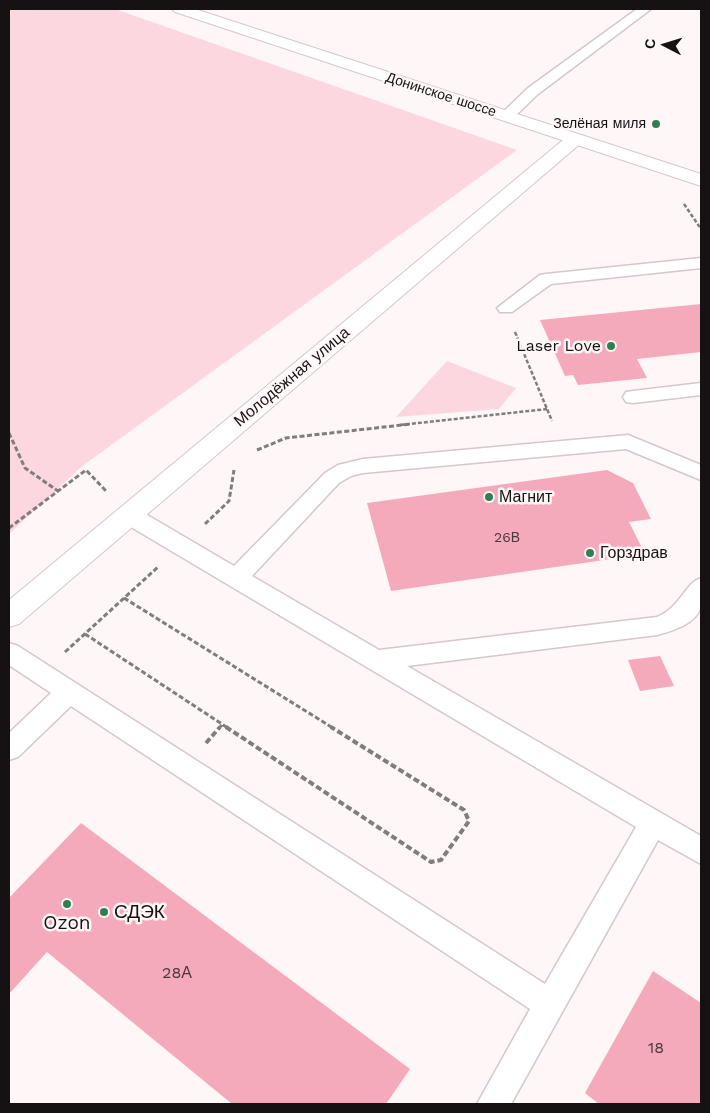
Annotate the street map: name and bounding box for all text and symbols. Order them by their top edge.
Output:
north arrow [640,20,690,70]
text: С [642,38,658,49]
street label: Донинское шоссе [384,69,498,121]
place label: Зелёная миля [553,116,646,132]
marker: Зелёная миля [650,118,662,130]
street label: Молодёжная улица [230,323,354,431]
place label: Laser Love [516,336,601,356]
marker: Laser Love [605,340,617,352]
place label: Магнит [499,487,552,507]
marker: Магнит [483,491,495,503]
house number: 26В [494,530,520,546]
place label: Горздрав [600,543,668,563]
marker: Горздрав [584,547,596,559]
marker: Ozon [61,898,73,910]
place label: СДЭК [114,901,165,923]
marker: СДЭК [98,906,110,918]
place label: Ozon [43,912,91,934]
house number: 28А [162,963,192,983]
house number: 18 [648,1038,664,1058]

